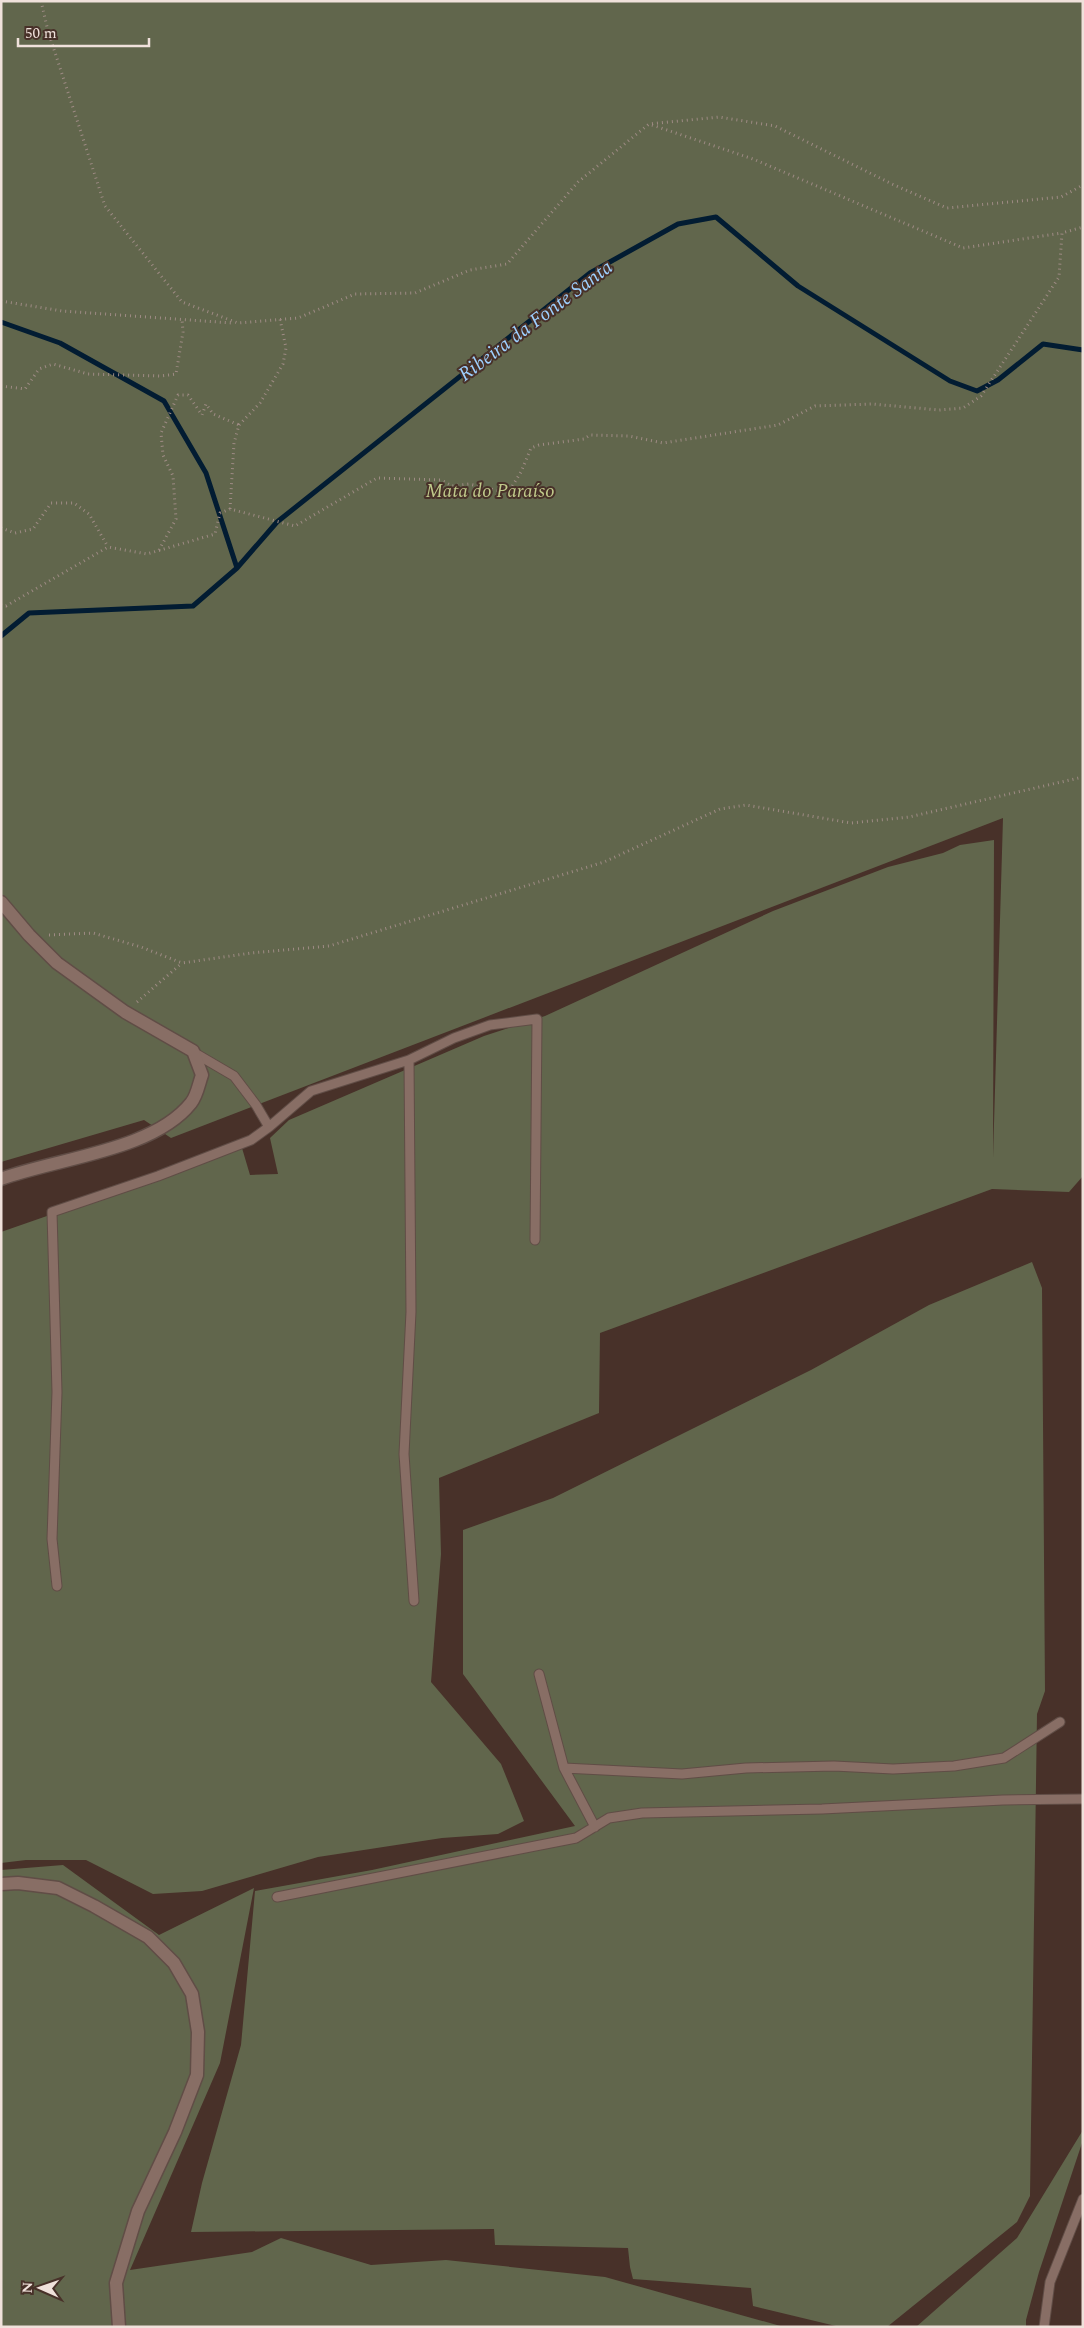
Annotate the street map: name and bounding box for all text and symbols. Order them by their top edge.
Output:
scale bar [18,15,149,47]
text: 50 m [25,22,57,45]
water label: Ribeira da Fonte Santa [452,253,619,389]
park label: Mata do Paraíso [425,477,555,506]
north arrow [15,2263,65,2313]
text: N [17,2281,38,2294]

